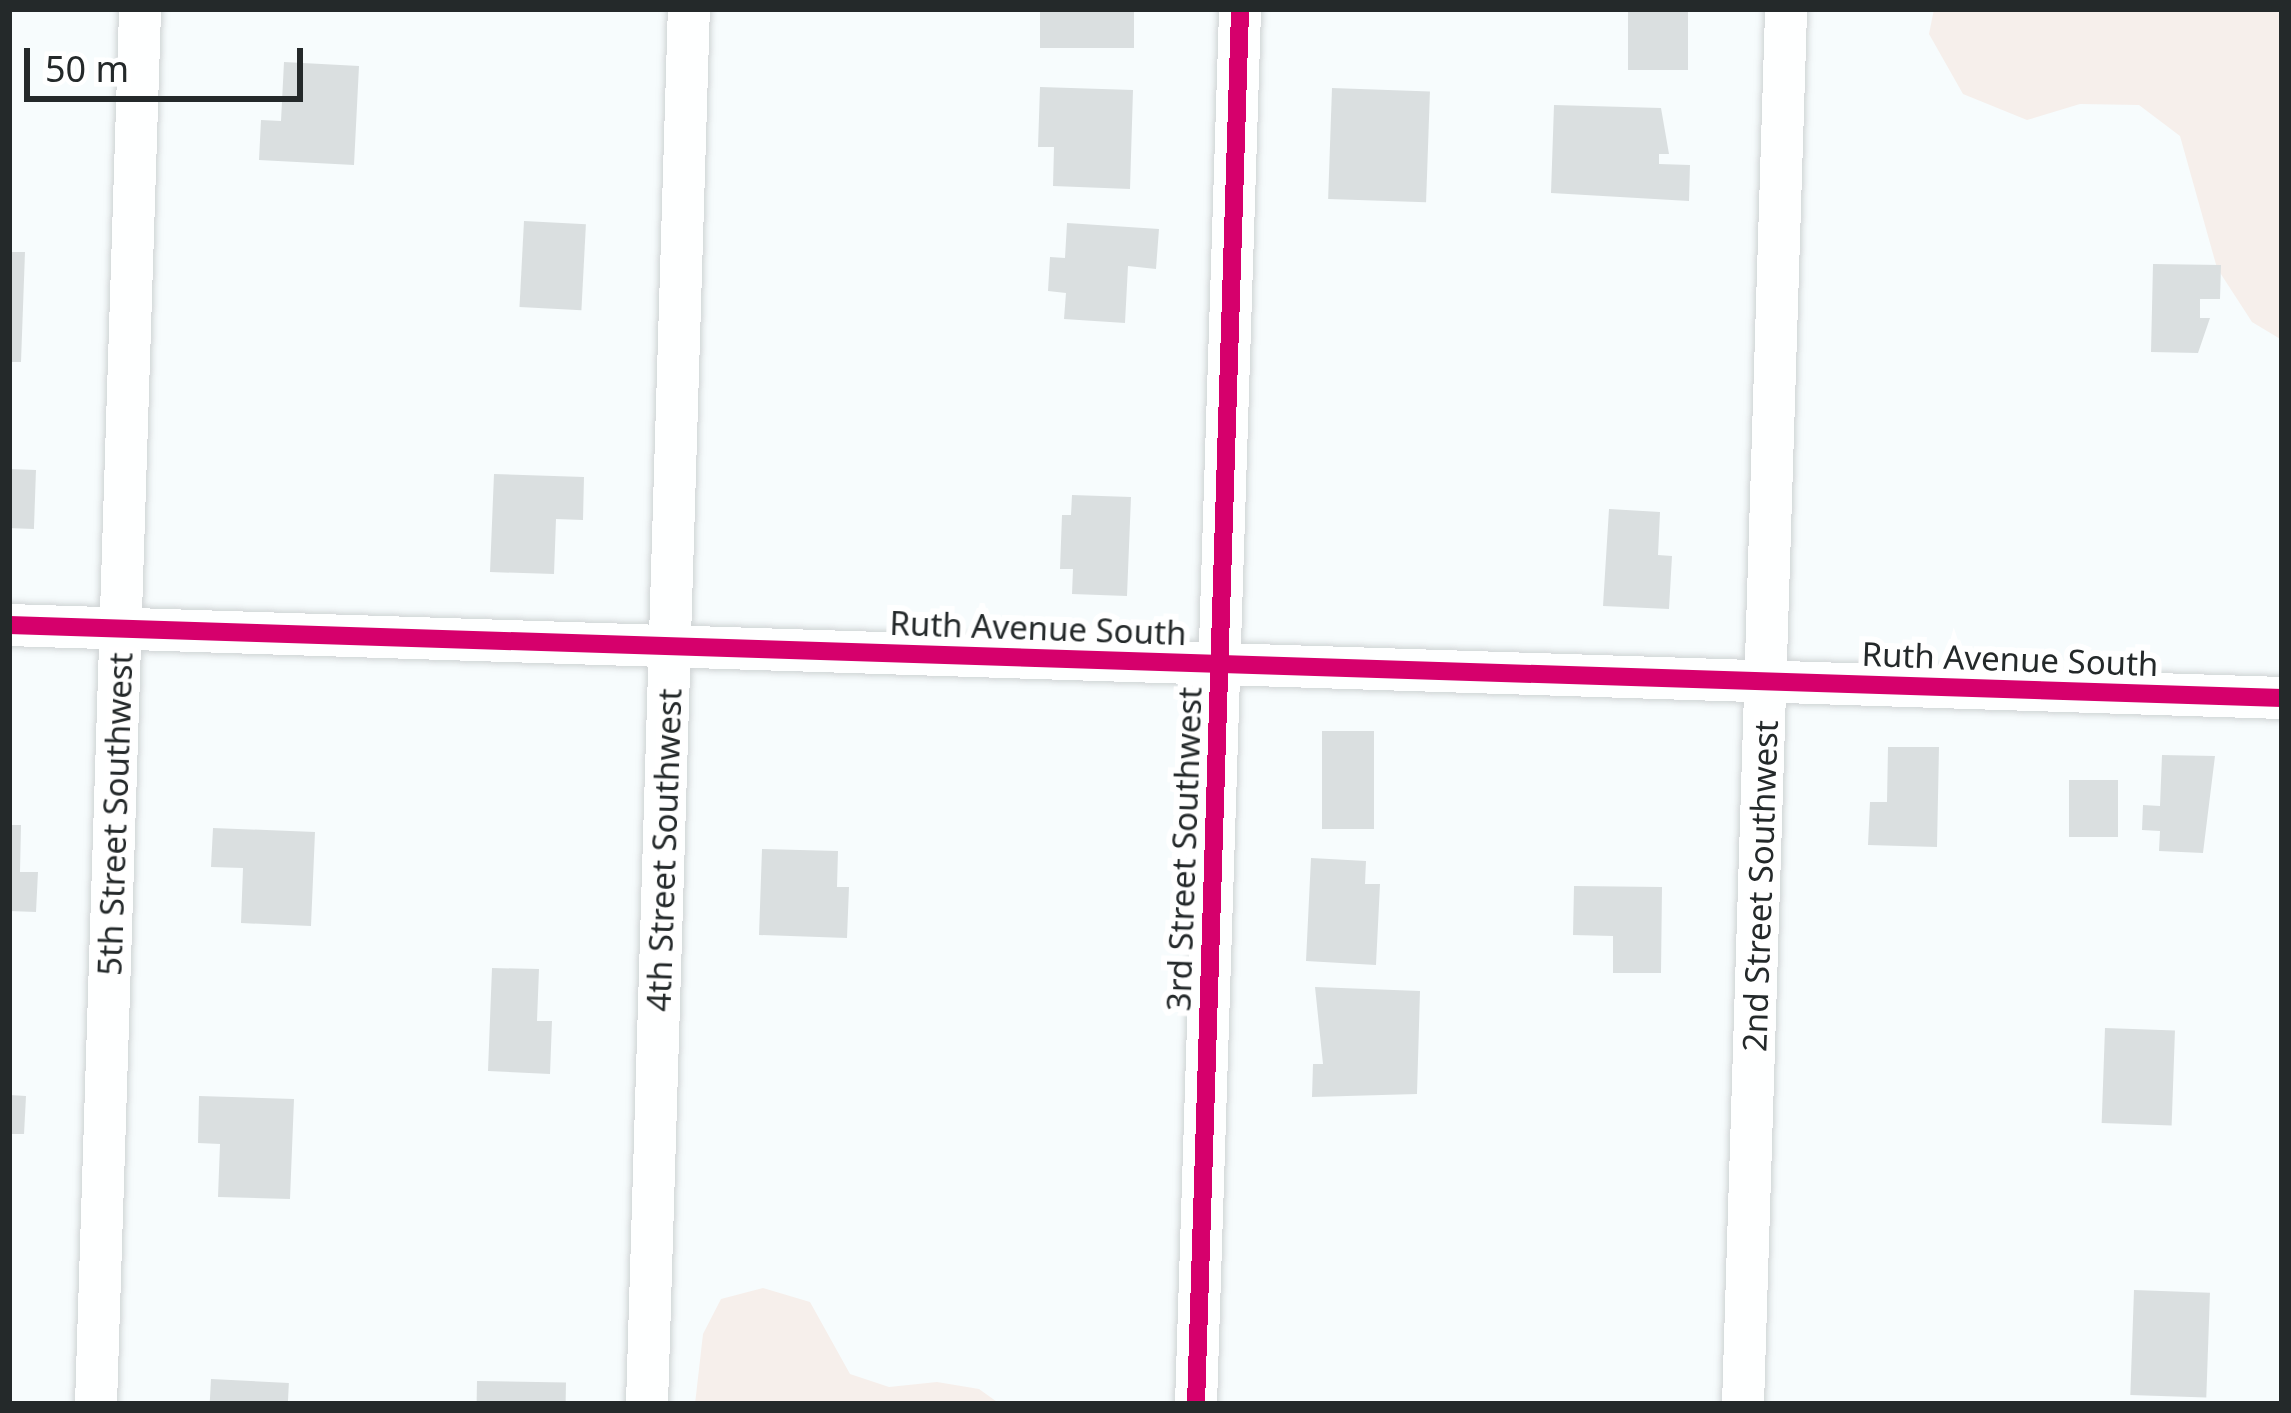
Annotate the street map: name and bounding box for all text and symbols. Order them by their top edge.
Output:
scale bar [30,24,309,98]
text: 50 m [45,44,129,93]
street label: Ruth Avenue South [889,603,1187,653]
street label: Ruth Avenue South [1861,634,2159,684]
street label: 5th Street Southwest [90,652,140,976]
street label: 3rd Street Southwest [1159,686,1209,1012]
street label: 4th Street Southwest [639,688,689,1012]
street label: 2nd Street Southwest [1734,719,1786,1053]

